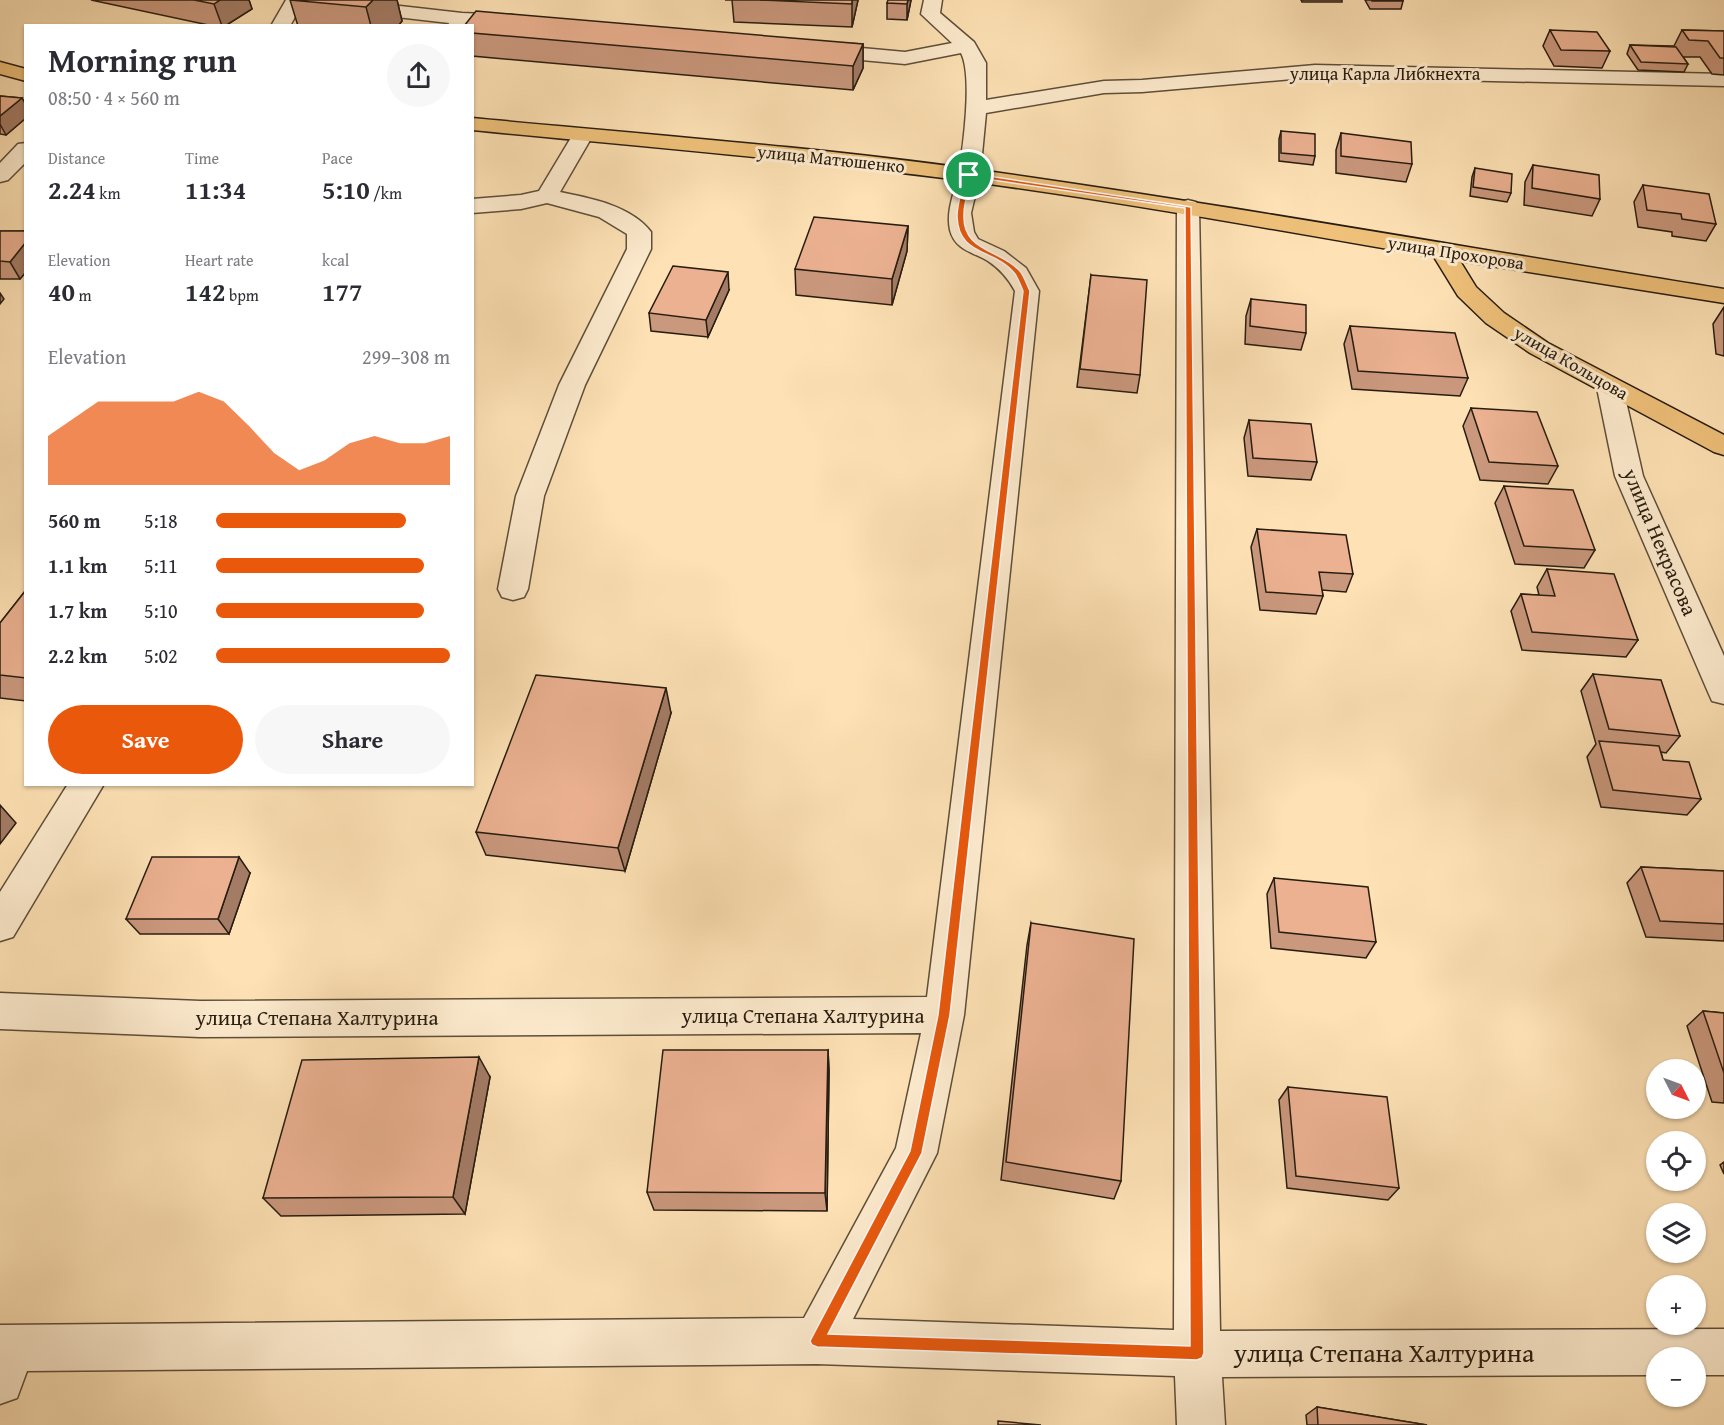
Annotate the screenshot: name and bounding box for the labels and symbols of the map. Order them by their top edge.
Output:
street label: улица Карла Либкнехта [1289,60,1481,87]
street label: улица Матюшенко [755,137,906,180]
pin [943,149,994,200]
street label: улица Прохорова [1385,228,1527,277]
street label: улица Кольцова [1508,318,1634,406]
street label: улица Некрасова [1615,462,1706,620]
street label: улица Степана Халтурина [681,1000,924,1031]
street label: улица Степана Халтурина [195,1002,438,1033]
north arrow [1646,1059,1706,1119]
street label: улица Степана Халтурина [1233,1333,1535,1372]

